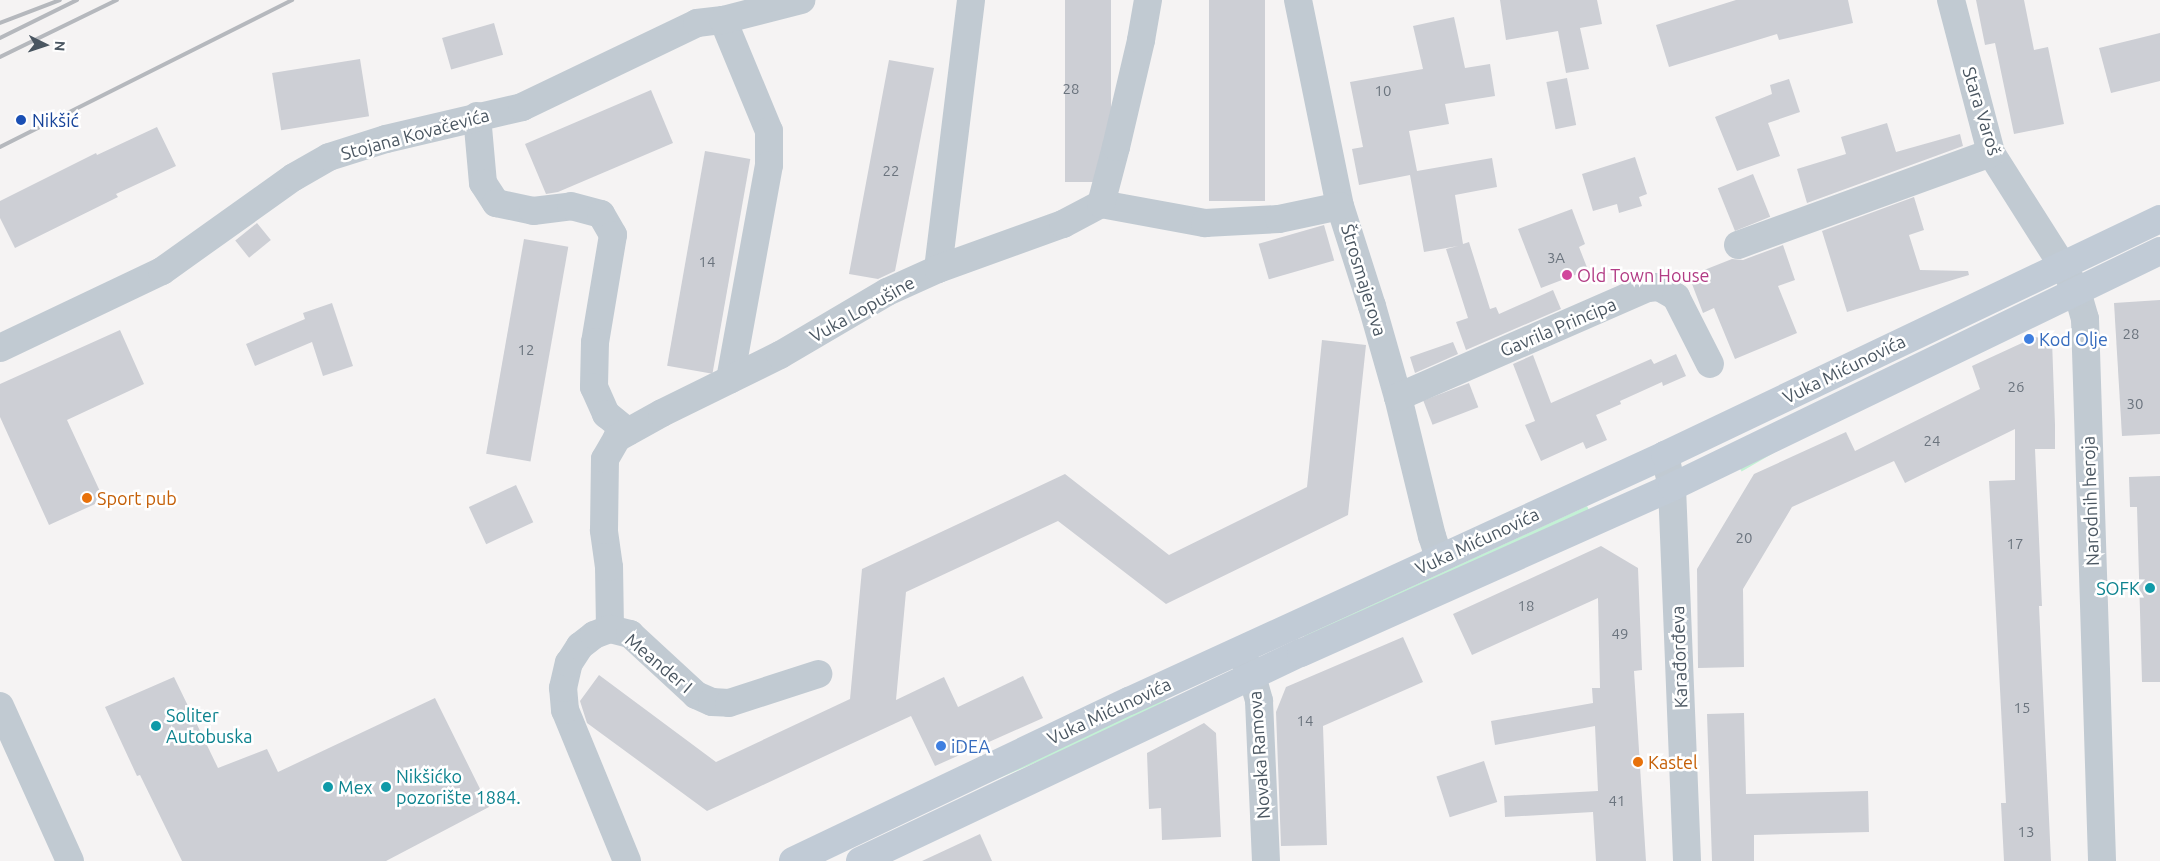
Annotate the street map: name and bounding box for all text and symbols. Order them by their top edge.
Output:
north arrow [20,20,70,70]
text: N [52,40,68,52]
street label: Stara Varoš [1958,64,2006,158]
house number: 28 [1063,80,1079,98]
house number: 10 [1375,82,1391,100]
street label: Stojana Kovačevića [339,104,491,164]
place label: Nikšić [32,109,79,131]
marker: Nikšić [14,113,28,127]
house number: 22 [883,162,899,180]
street label: Štrosmajerova [1337,221,1391,339]
house number: 3A [1547,249,1565,267]
house number: 14 [699,253,715,271]
place label: Old Town House [1577,264,1709,286]
marker: Old Town House [1561,269,1573,281]
street label: Vuka Lopušine [806,271,918,347]
street label: Gavrila Principa [1497,293,1619,361]
house number: 28 [2123,325,2139,343]
place label: Kod Olje [2039,328,2108,350]
street label: Vuka Mićunovića [1779,330,1909,408]
marker: Kod Olje [2023,333,2035,345]
house number: 12 [518,341,534,359]
house number: 26 [2008,378,2024,396]
house number: 30 [2127,395,2143,413]
house number: 24 [1924,432,1940,450]
street label: Narodnih heroja [2077,436,2103,566]
place label: Sport pub [97,487,177,509]
marker: Sport pub [81,492,93,504]
street label: Vuka Mićunovića [1412,503,1542,579]
house number: 20 [1736,529,1752,547]
house number: 17 [2007,535,2023,553]
place label: SOFK [2096,577,2140,599]
marker: SOFK [2144,582,2156,594]
house number: 18 [1518,597,1534,615]
street label: Karađorđeva [1666,605,1692,709]
house number: 49 [1612,625,1628,643]
street label: Meander I [621,629,697,697]
street label: Vuka Mićunovića [1044,673,1174,749]
street label: Novaka Ramova [1244,690,1274,820]
house number: 15 [2014,699,2030,717]
place label: Soliter Autobuska [166,705,252,748]
house number: 14 [1297,712,1313,730]
marker: Soliter Autobuska [150,720,162,732]
place label: iDEA [951,735,990,757]
marker: iDEA [935,740,947,752]
place label: Kastel [1648,751,1698,773]
marker: Kastel [1632,756,1644,768]
place label: Nikšićko pozorište 1884. [396,766,521,809]
place label: Mex [338,776,373,798]
marker: Mex [322,781,334,793]
marker: Nikšićko pozorište 1884. [380,781,392,793]
house number: 41 [1609,792,1625,810]
house number: 13 [2018,823,2034,841]

